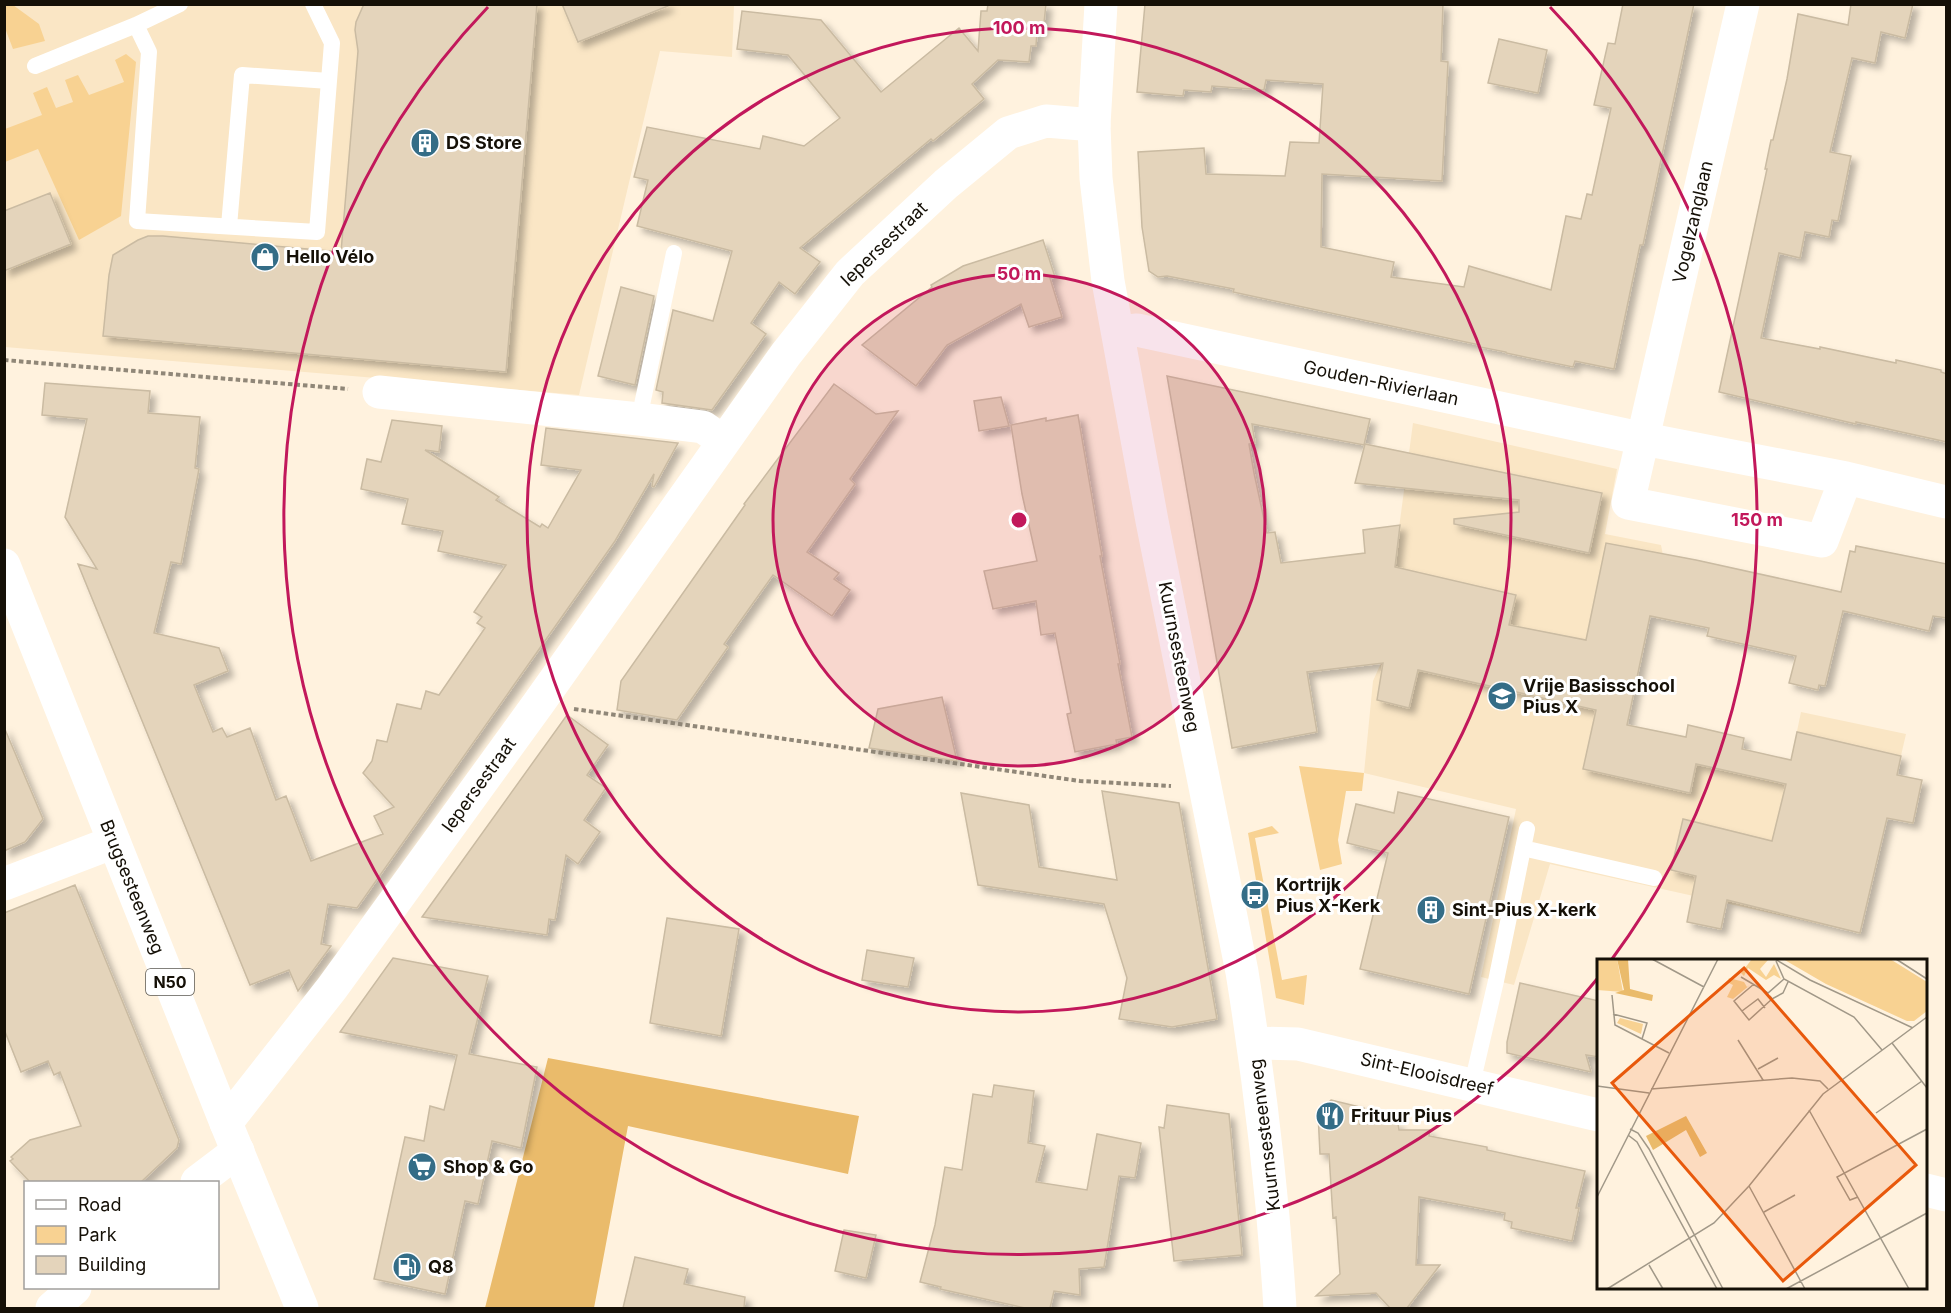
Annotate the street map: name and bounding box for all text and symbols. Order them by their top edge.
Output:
text: 100 m [993,17,1045,38]
building icon: DS Store [409,127,441,159]
place label: DS Store [446,132,522,153]
street label: Vogelzanglaan [1668,159,1717,285]
street label: Iepersestraat [836,197,931,290]
shop icon: Hello Vélo [249,241,281,273]
place label: Hello Vélo [286,246,374,267]
text: 50 m [997,263,1041,284]
street label: Gouden-Rivierlaan [1301,356,1461,409]
text: 150 m [1731,509,1783,530]
centre of rings [1009,510,1029,530]
street label: Kuurnsesteenweg [1155,580,1204,734]
place label: Vrije Basisschool Pius X [1523,675,1675,717]
school or university icon: Vrije Basisschool Pius X [1486,680,1518,712]
street label: Iepersestraat [437,733,520,836]
street label: Brugsesteenweg [96,817,169,957]
place label: Kortrijk Pius X-Kerk [1276,874,1381,916]
bus stop icon: Kortrijk Pius X-Kerk [1239,879,1271,911]
building icon: Sint-Pius X-kerk [1415,894,1447,926]
place label: Sint-Pius X-kerk [1452,899,1597,920]
inset map [1597,959,1927,1289]
road number: N50 [146,969,194,995]
street label: Sint-Elooisdreef [1358,1048,1496,1099]
street label: Kuurnsesteenweg [1245,1058,1284,1212]
restaurant icon: Frituur Pius [1314,1100,1346,1132]
place label: Frituur Pius [1351,1105,1452,1126]
supermarket icon: Shop & Go [406,1151,438,1183]
place label: Shop & Go [443,1156,534,1177]
legend [24,1181,219,1289]
text: Road [78,1194,121,1215]
text: Park [78,1224,117,1245]
fuel station icon: Q8 [391,1251,423,1283]
text: Building [78,1254,146,1275]
place label: Q8 [428,1256,454,1277]

